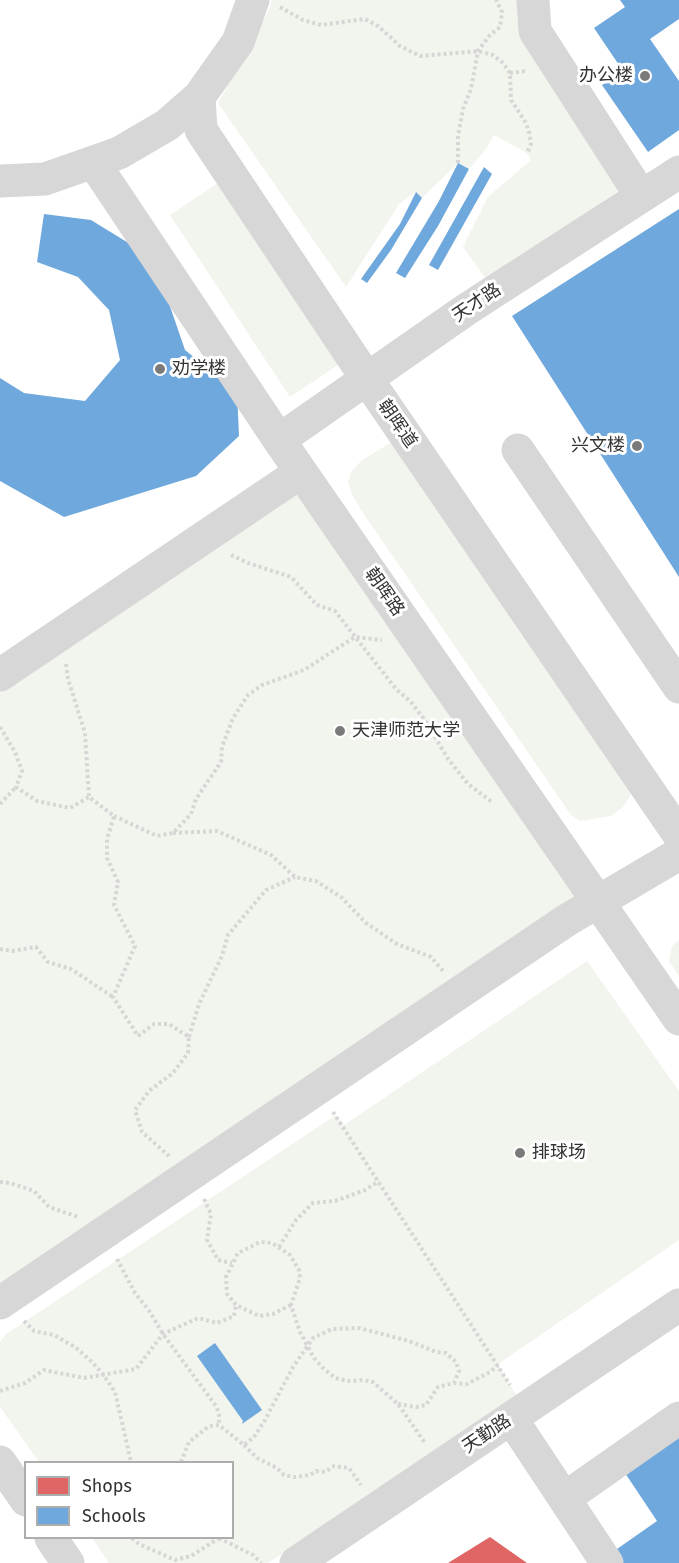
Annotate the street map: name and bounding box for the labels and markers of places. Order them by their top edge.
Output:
place label: 办公楼 [579,65,633,87]
marker: 办公楼 [638,69,652,83]
place label: 劝学楼 [172,358,226,380]
marker: 劝学楼 [153,362,167,376]
place label: 兴文楼 [571,435,625,457]
marker: 兴文楼 [630,439,644,453]
place label: 天津师范大学 [352,720,460,742]
marker: 天津师范大学 [333,724,347,738]
place label: 排球场 [532,1142,586,1164]
marker: 排球场 [513,1146,527,1160]

